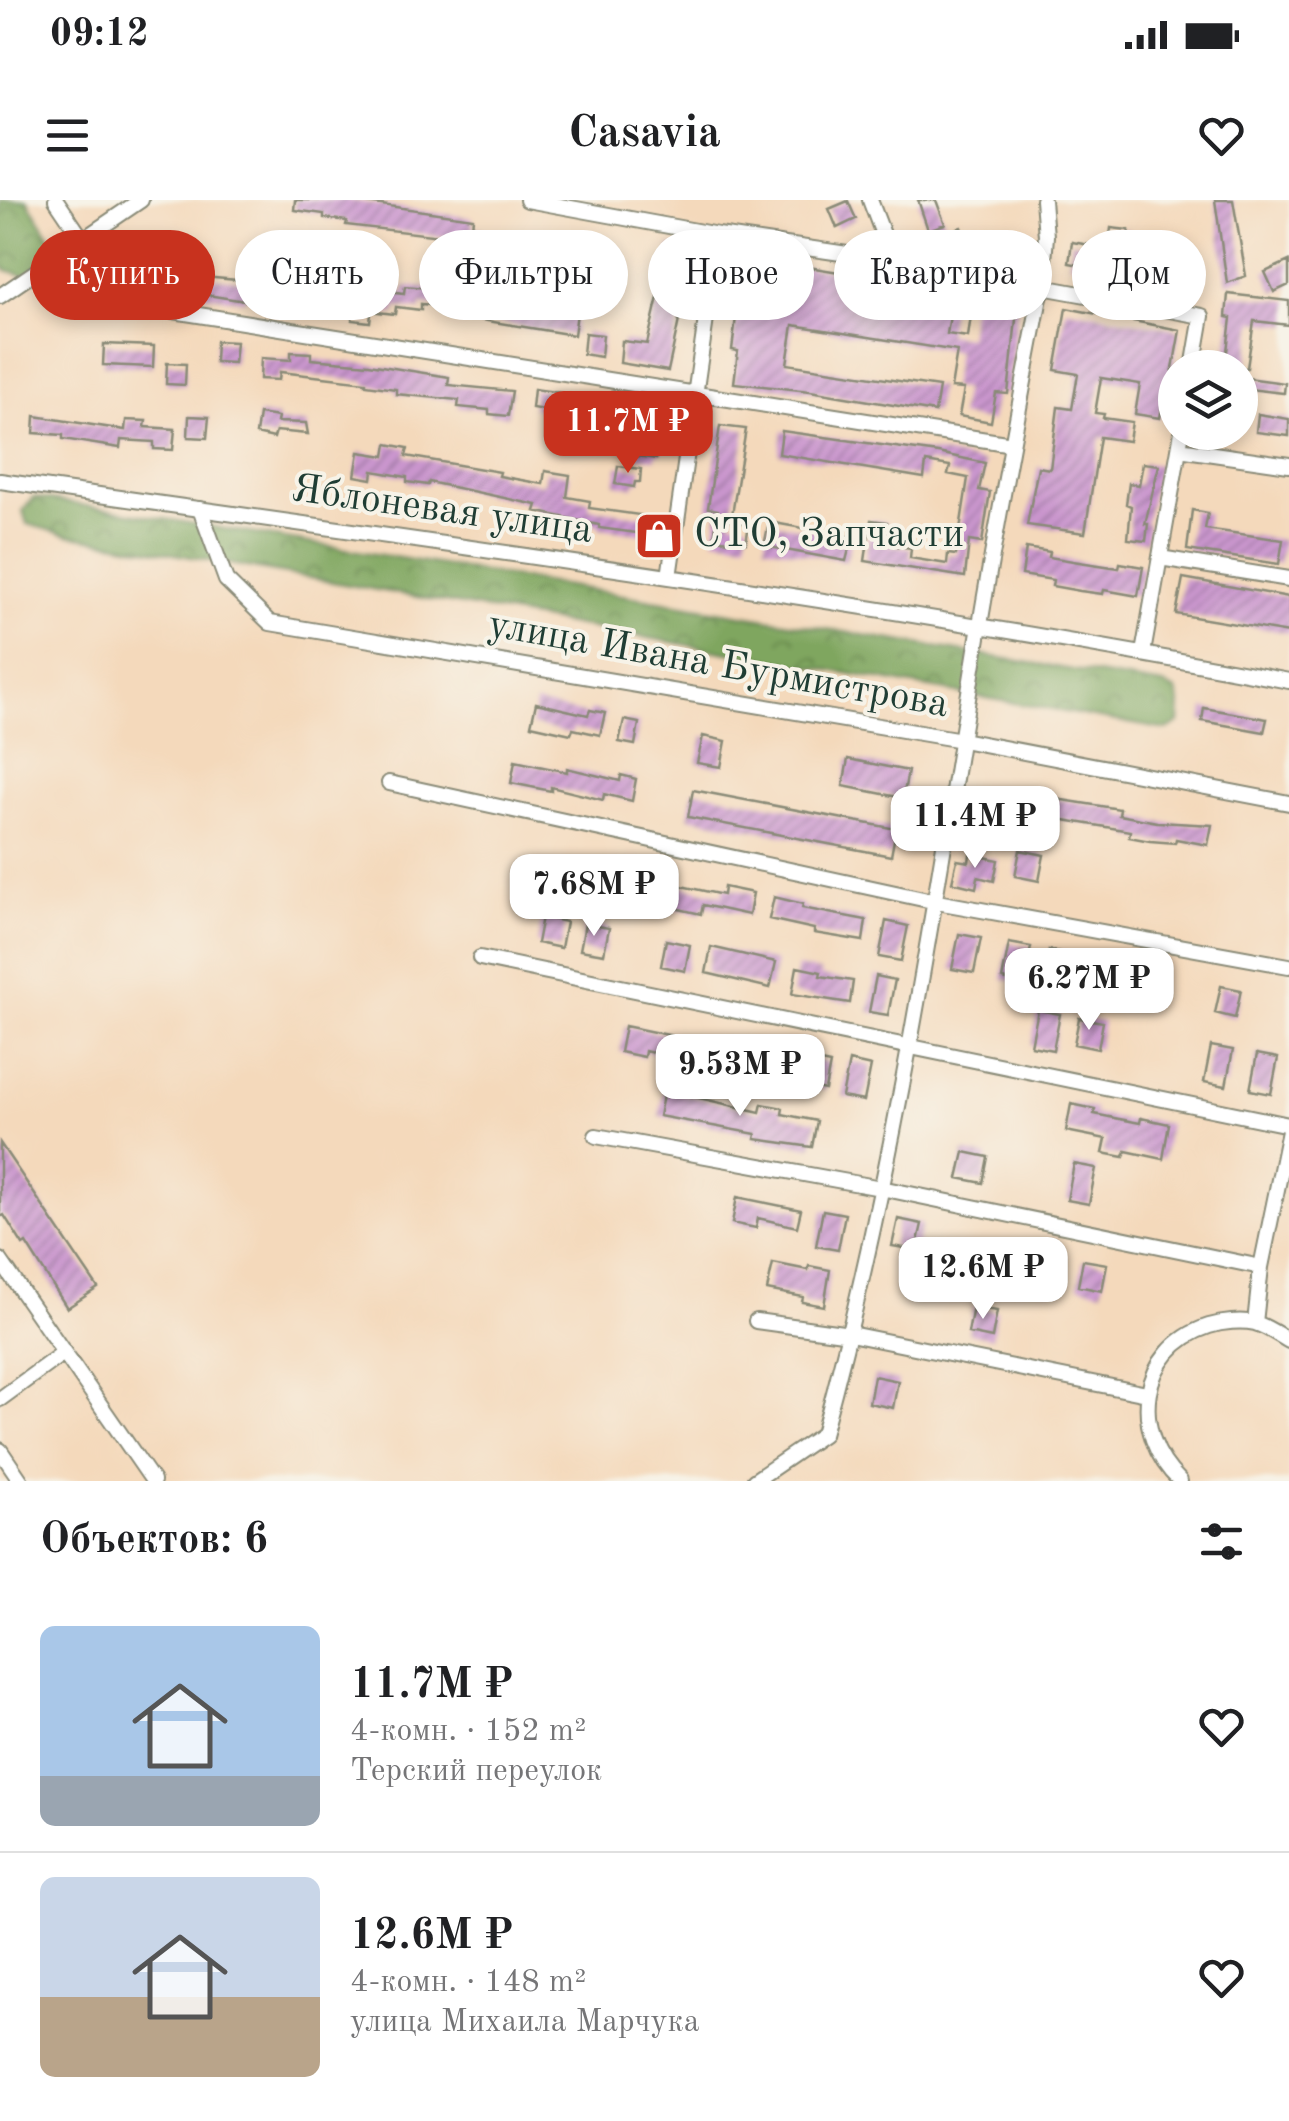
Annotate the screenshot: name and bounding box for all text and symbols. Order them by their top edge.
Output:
text: 09:12 [50,16,149,54]
icon: menu [40,108,95,163]
icon: heart [1194,108,1249,163]
text: Casavia [568,112,721,157]
chip: Купить [30,230,215,320]
chip: Снять [235,230,399,320]
chip: Фильтры [419,230,628,320]
chip: Новое [648,230,814,320]
chip: Квартира [834,230,1052,320]
chip: Дом [1072,230,1206,320]
map controls [1158,350,1258,450]
button: layers [1158,350,1258,450]
pin: 11.7M ₽ [536,391,720,476]
text: 11.7M ₽ [566,407,690,439]
street label: Яблоневая улица [289,470,595,552]
shop icon: СТО, Запчасти [633,510,685,562]
place label: СТО, Запчасти [694,516,964,556]
street label: улица Ивана Бурмистрова [485,606,952,726]
pin: 11.4M ₽ [883,786,1067,871]
text: 11.4M ₽ [913,802,1037,834]
pin: 7.68M ₽ [502,854,686,939]
text: 7.68M ₽ [532,870,656,902]
pin: 6.27M ₽ [997,948,1181,1033]
text: 6.27M ₽ [1027,964,1151,996]
pin: 9.53M ₽ [648,1034,832,1119]
text: 9.53M ₽ [678,1050,802,1082]
pin: 12.6M ₽ [891,1237,1075,1322]
text: 12.6M ₽ [921,1253,1045,1285]
icon: filters [1194,1514,1249,1569]
text: Объектов: 6 [40,1520,268,1562]
text: 11.7M ₽ [350,1665,513,1707]
icon: home [120,1666,240,1786]
icon: heart [1194,1699,1249,1754]
text: 4-комн. · 152 m² [350,1716,586,1748]
text: Терский переулок [350,1756,602,1788]
text: 12.6M ₽ [350,1916,513,1958]
icon: home [120,1917,240,2037]
icon: heart [1194,1950,1249,2005]
text: 4-комн. · 148 m² [350,1967,586,1999]
text: улица Михаила Марчука [350,2007,699,2039]

